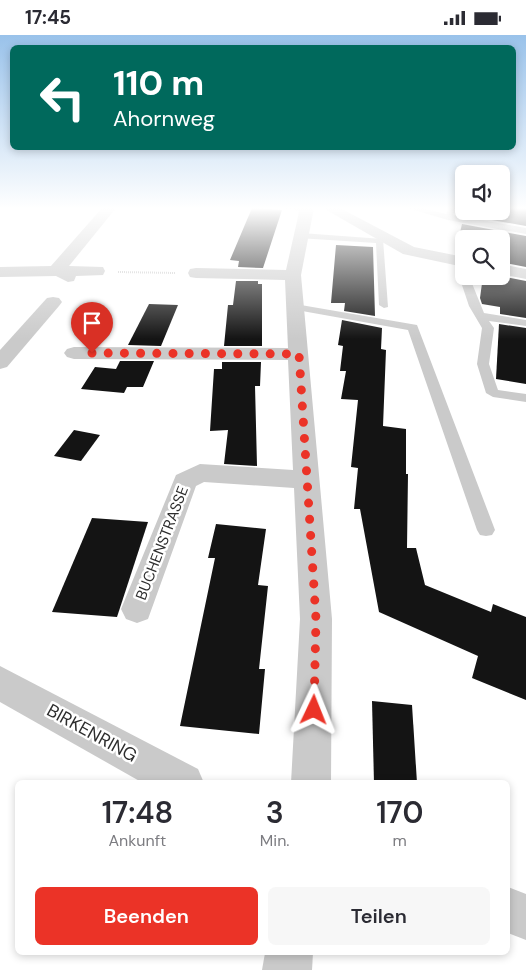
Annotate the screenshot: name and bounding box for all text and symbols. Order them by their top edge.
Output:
text: 17:45 [25,5,71,30]
text: 110 m [113,60,204,106]
icon: left [30,65,95,130]
text: Ahornweg [113,104,215,133]
map controls [455,165,510,285]
button: sound [455,165,510,220]
button: search [455,230,510,285]
pin [71,302,113,353]
icon: arrive [78,309,106,337]
street label: BUCHENSTRASSE [131,483,193,603]
position arrow [287,683,339,735]
street label: BIRKENRING [43,698,141,768]
text: 17:48 [102,793,173,832]
text: 3 [266,793,284,832]
text: 170 [376,793,423,832]
text: Ankunft [108,830,166,851]
text: Min. [260,830,290,851]
text: m [393,830,407,851]
button: Beenden [35,887,258,945]
button: Teilen [268,887,490,945]

